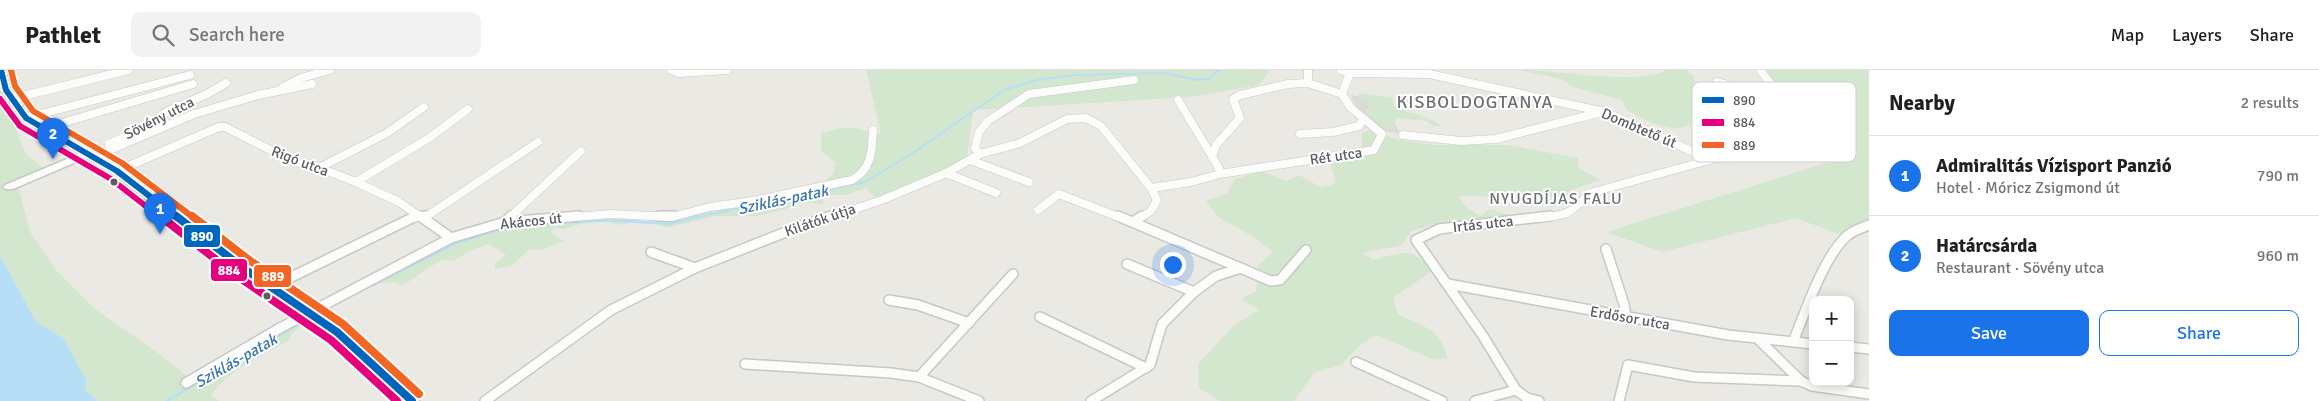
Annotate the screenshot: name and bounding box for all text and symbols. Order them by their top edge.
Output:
search box [131,12,481,57]
text: Pathlet [25,20,101,50]
icon: search [149,21,177,49]
text: Search here [189,23,285,47]
text: Map [2111,24,2144,46]
text: Layers [2172,24,2222,46]
text: Share [2250,24,2294,46]
legend [1692,82,1856,162]
text: Nearby [1889,90,1955,116]
district label: KISBOLDOGTANYA [1396,91,1554,113]
text: 890 [1733,92,1756,109]
street label: Sövény utca [121,93,197,143]
text: 2 results [2240,93,2299,113]
street label: Dombtető út [1599,104,1679,152]
text: 884 [1733,114,1756,131]
pin: 2 [37,118,69,159]
text: 889 [1733,137,1756,154]
street label: Rigó utca [269,142,331,180]
street label: Rét utca [1309,143,1363,169]
text: Admiralitás Vízisport Panzió [1936,154,2172,178]
text: 1 [1901,166,1909,186]
text: 790 m [2257,166,2299,186]
unlabelled marker [109,177,119,187]
text: Hotel · Móricz Zsigmond út [1936,178,2120,198]
water label: Sziklás-patak [736,180,832,219]
district label: NYUGDÍJAS FALU [1489,189,1623,209]
pin: 1 [144,193,176,234]
street label: Kilátók útja [782,199,858,241]
street label: Akácos út [499,209,563,233]
street label: Irtás utca [1452,212,1514,236]
line badge: 890 [183,224,221,248]
text: 890 [191,228,214,245]
text: Határcsárda [1936,234,2037,258]
text: 2 [1901,246,1909,266]
text: 960 m [2257,246,2299,266]
your location [1160,252,1186,278]
line badge: 884 [210,258,248,282]
text: Restaurant · Sövény utca [1936,258,2104,278]
text: 884 [218,262,241,279]
line badge: 889 [253,264,292,288]
text: 889 [262,268,285,285]
unlabelled marker [262,291,272,301]
map controls [1809,296,1854,386]
button: + [1809,296,1854,341]
street label: Erdősor utca [1589,302,1671,334]
button: Save [1889,310,2089,356]
button: Share [2099,310,2299,356]
water label: Sziklás-patak [191,328,282,393]
button: − [1809,341,1854,386]

